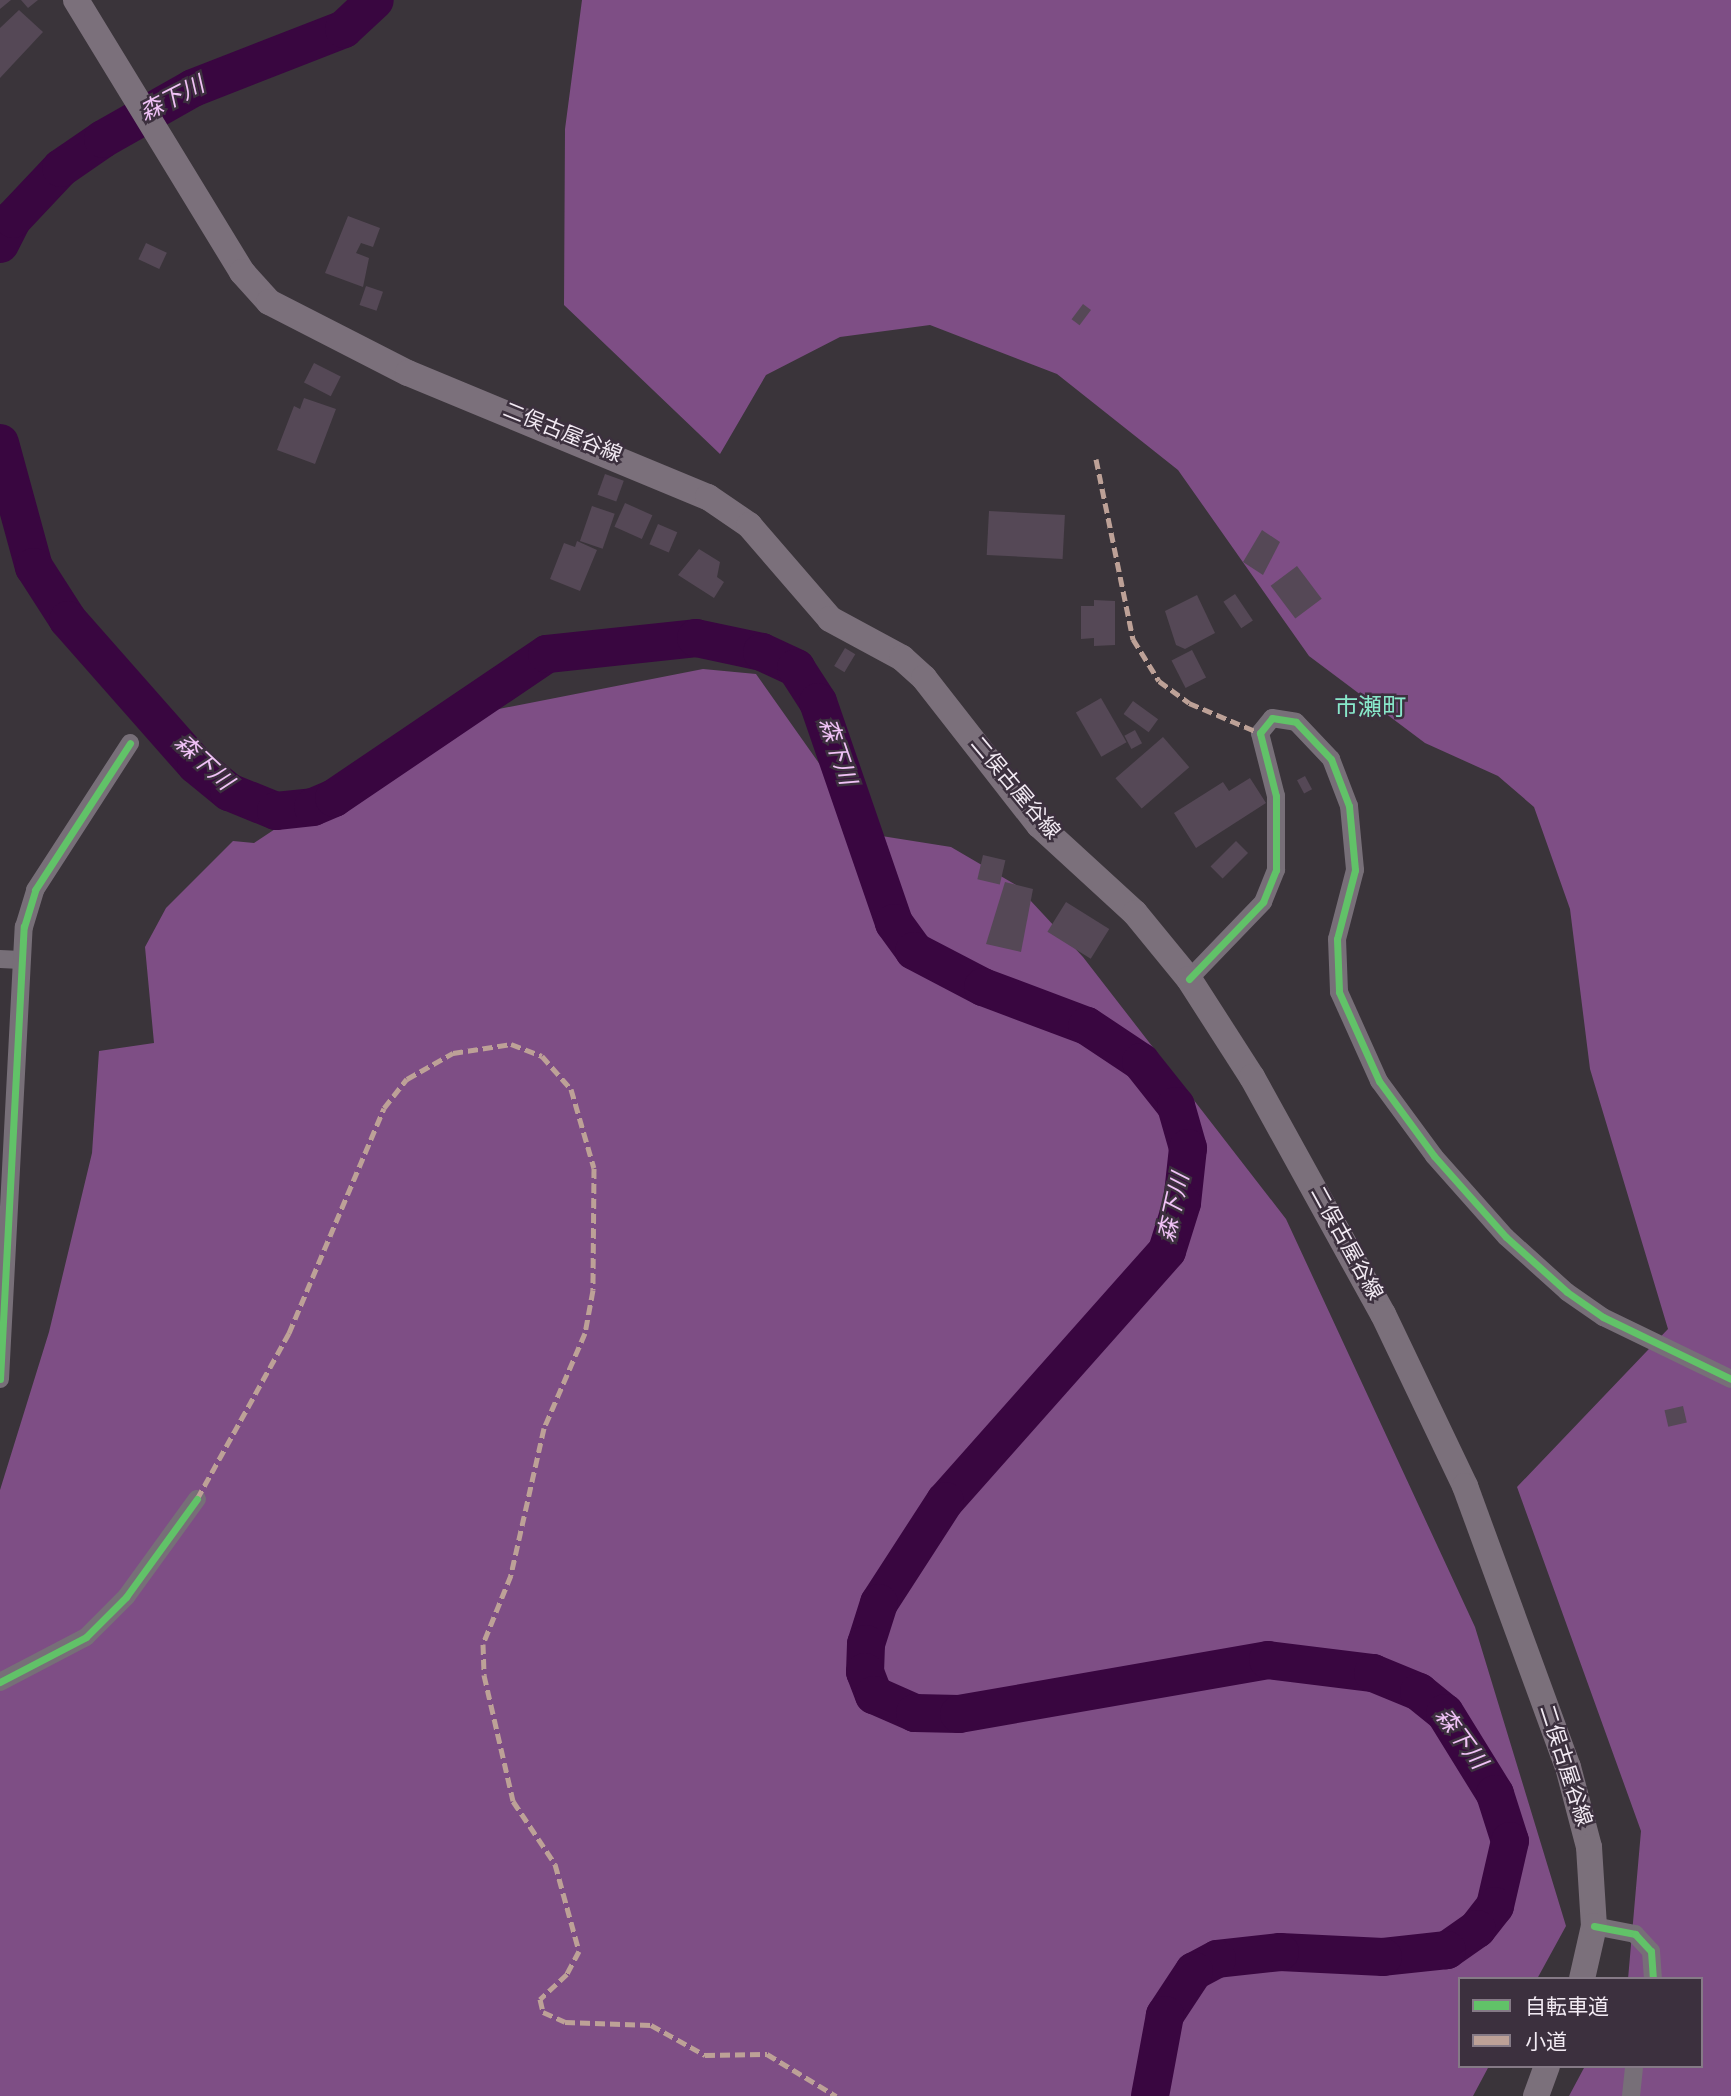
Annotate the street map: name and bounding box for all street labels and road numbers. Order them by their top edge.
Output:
street label: 二俣古屋谷線 [499,399,625,469]
street label: 二俣古屋谷線 [964,733,1064,845]
street label: 二俣古屋谷線 [1303,1183,1387,1305]
street label: 二俣古屋谷線 [1533,1702,1595,1830]

